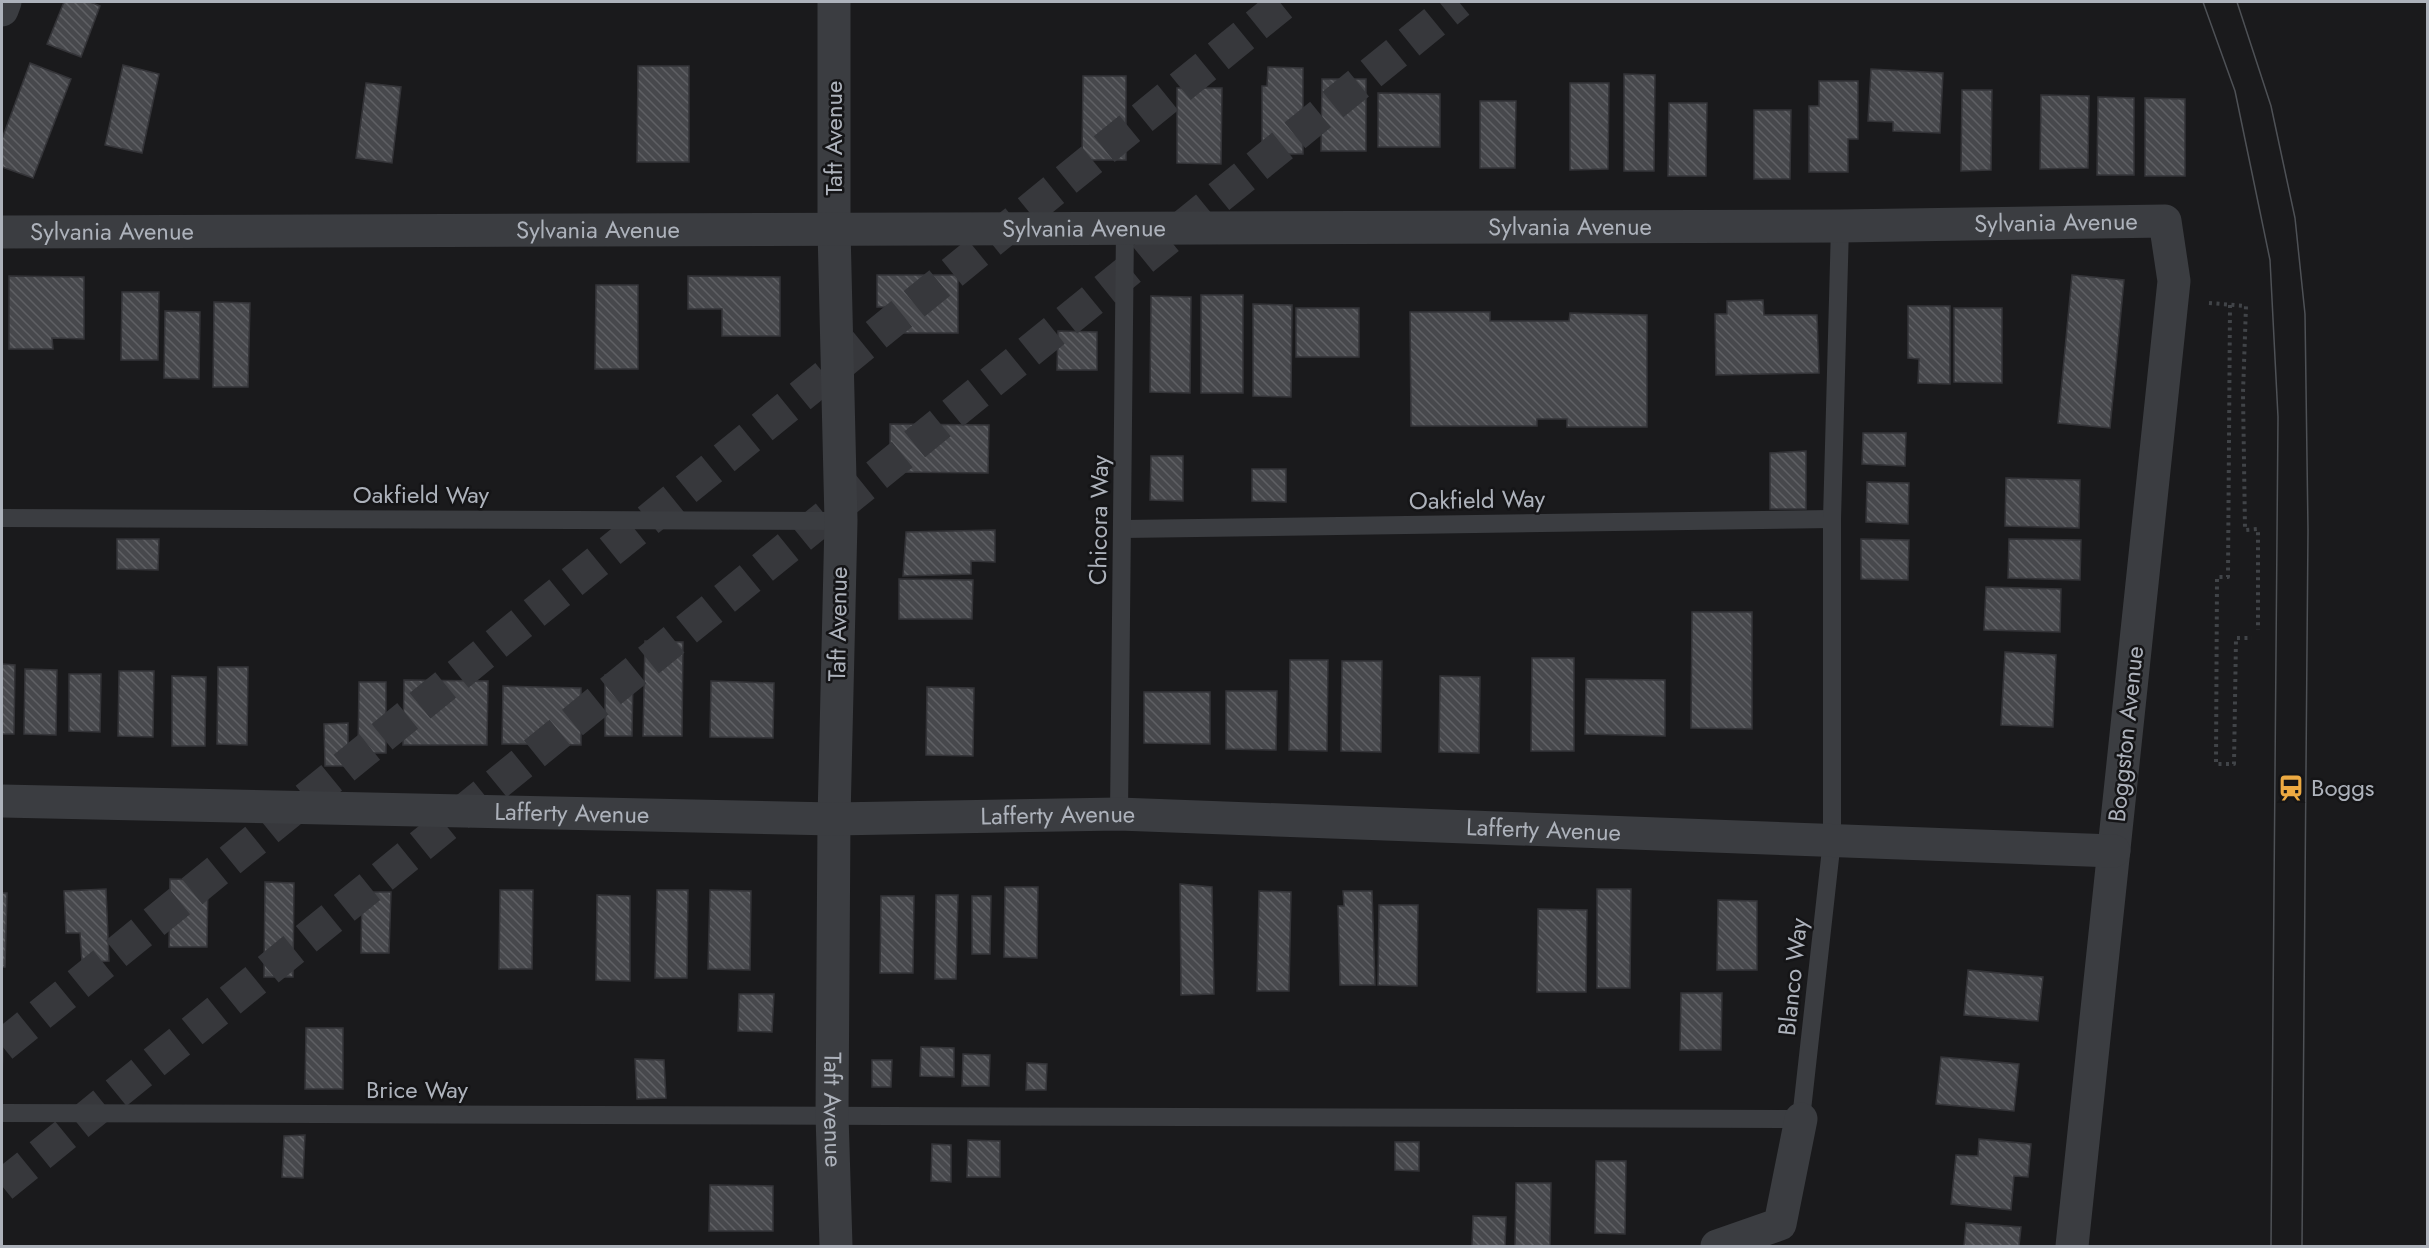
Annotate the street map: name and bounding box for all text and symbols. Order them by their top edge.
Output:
street label: Taft Avenue [816,81,851,195]
street label: Sylvania Avenue [1974,203,2138,241]
street label: Sylvania Avenue [1488,209,1652,244]
street label: Sylvania Avenue [1002,210,1166,246]
street label: Sylvania Avenue [516,212,680,247]
street label: Sylvania Avenue [30,213,194,249]
street label: Chicora Way [1080,454,1117,585]
street label: Oakfield Way [353,477,490,512]
street label: Oakfield Way [1409,481,1546,518]
street label: Taft Avenue [819,566,856,682]
street label: Boggston Avenue [2099,644,2152,824]
place label: Boggs [2311,770,2375,805]
station icon: Boggs [2276,773,2306,803]
street label: Lafferty Avenue [494,794,650,832]
street label: Lafferty Avenue [980,796,1136,833]
street label: Lafferty Avenue [1465,809,1622,850]
street label: Blanco Way [1769,916,1816,1038]
street label: Taft Avenue [815,1052,852,1168]
street label: Brice Way [366,1072,469,1107]

